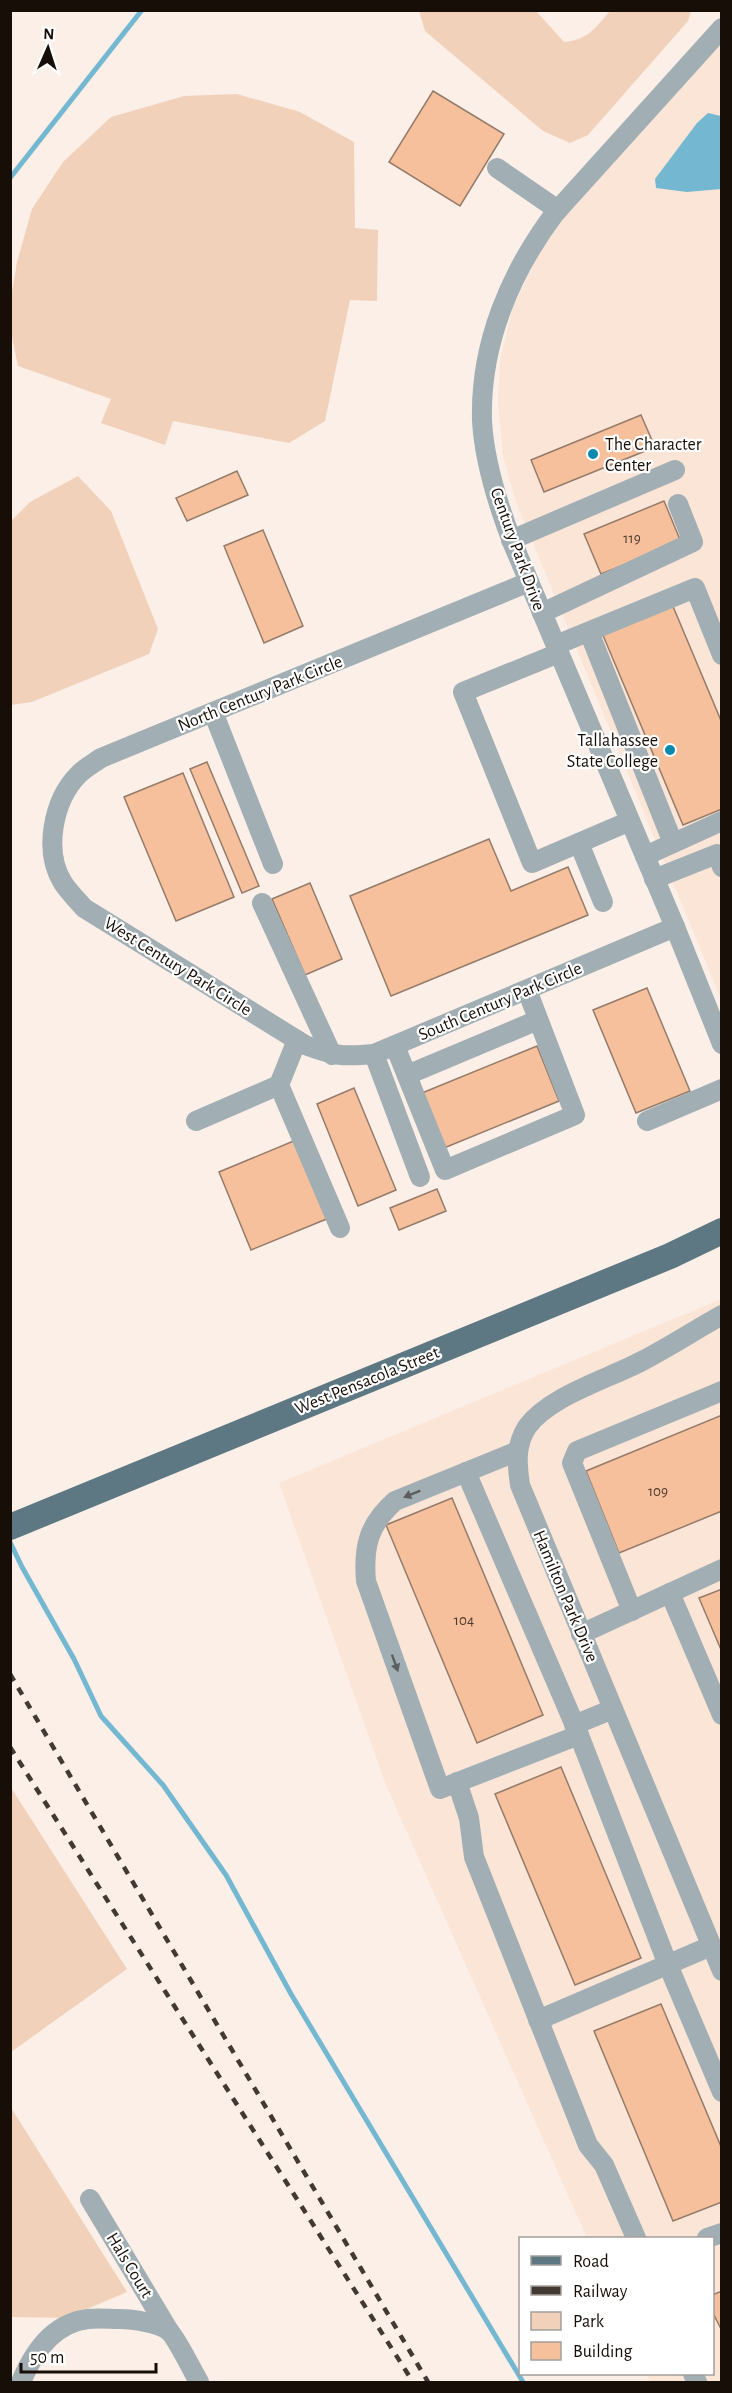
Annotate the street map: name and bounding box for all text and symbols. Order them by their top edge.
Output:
north arrow [18,18,78,78]
text: N [43,26,55,42]
place label: The Character Center [605,436,702,475]
marker: The Character Center [586,447,600,461]
street label: Century Park Drive [486,485,548,613]
house number: 119 [623,531,641,546]
street label: North Century Park Circle [176,653,345,735]
place label: Tallahassee State College [567,732,658,771]
marker: Tallahassee State College [663,743,677,757]
street label: West Century Park Circle [101,914,254,1020]
street label: South Century Park Circle [416,959,585,1044]
street label: West Pensacola Street [293,1344,442,1418]
house number: 109 [648,1484,668,1499]
one-way arrow [403,1490,421,1499]
street label: Hamilton Park Drive [529,1528,601,1665]
house number: 104 [454,1613,474,1628]
one-way arrow [391,1654,401,1672]
street label: Hals Court [103,2230,156,2302]
legend [519,2237,714,2375]
text: Road [573,2253,609,2271]
text: Railway [573,2283,628,2301]
text: Park [573,2313,605,2331]
scale bar [21,2336,156,2374]
text: Building [573,2343,633,2361]
text: 50 m [30,2349,64,2367]

